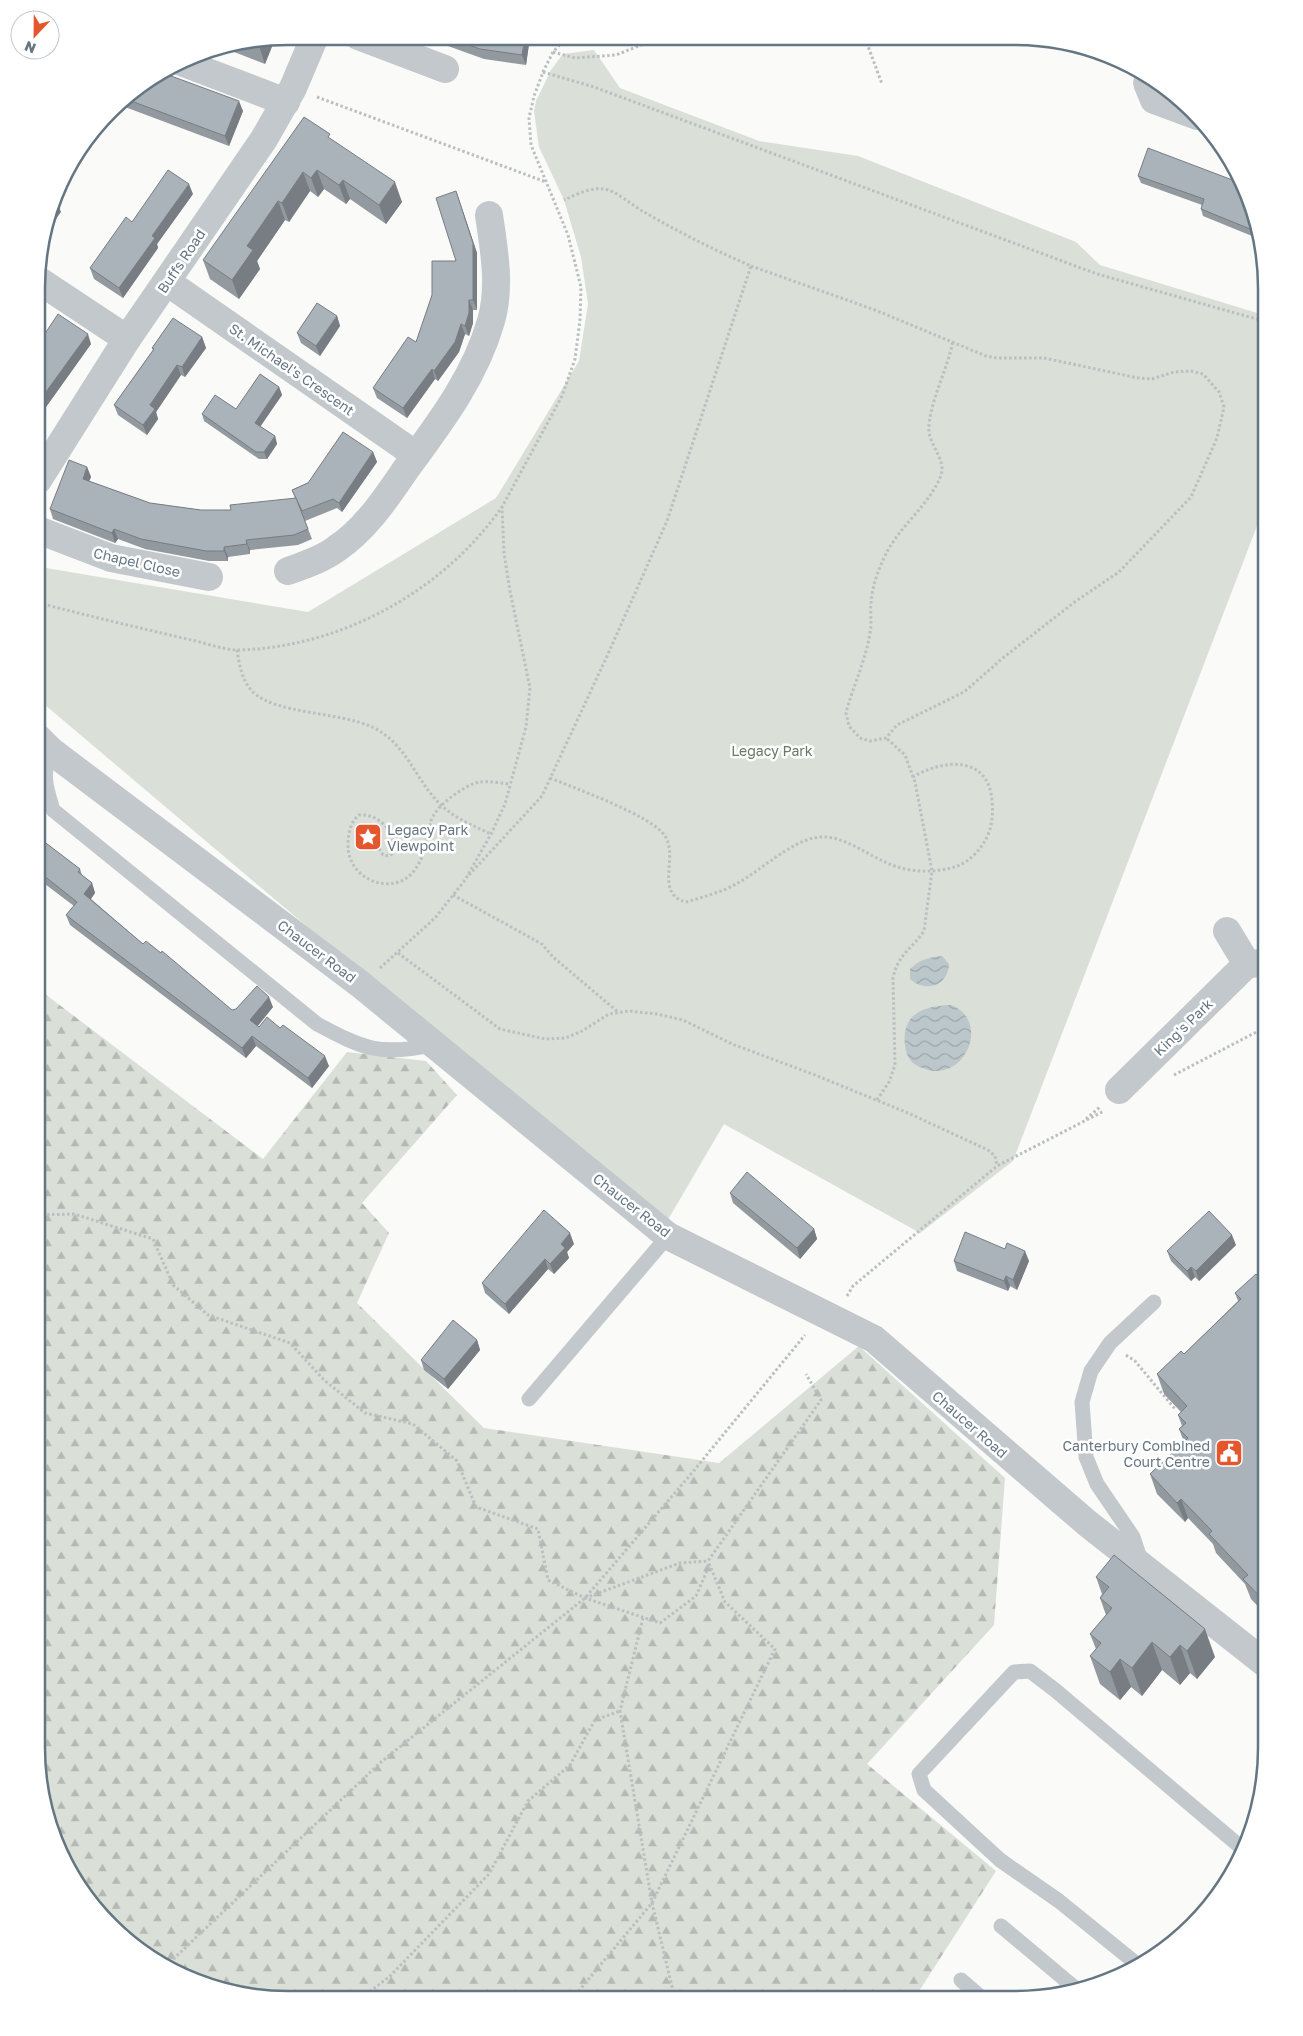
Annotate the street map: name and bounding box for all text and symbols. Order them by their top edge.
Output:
north arrow [10,10,60,60]
text: N [22,38,38,57]
street label: Buffs Road [153,226,209,296]
street label: St. Michael's Crescent [226,319,358,419]
street label: Chapel Close [92,544,182,580]
park label: Legacy Park [731,742,813,759]
place label: Legacy Park Viewpoint [387,821,469,854]
place icon: Legacy Park Viewpoint [353,822,383,852]
street label: Chaucer Road [275,916,359,986]
street label: King's Park [1150,995,1216,1059]
street label: Chaucer Road [590,1170,674,1240]
street label: Chaucer Road [929,1387,1011,1461]
place label: Canterbury Combined Court Centre [1063,1437,1210,1470]
public building icon: Canterbury Combined Court Centre [1214,1438,1244,1468]

